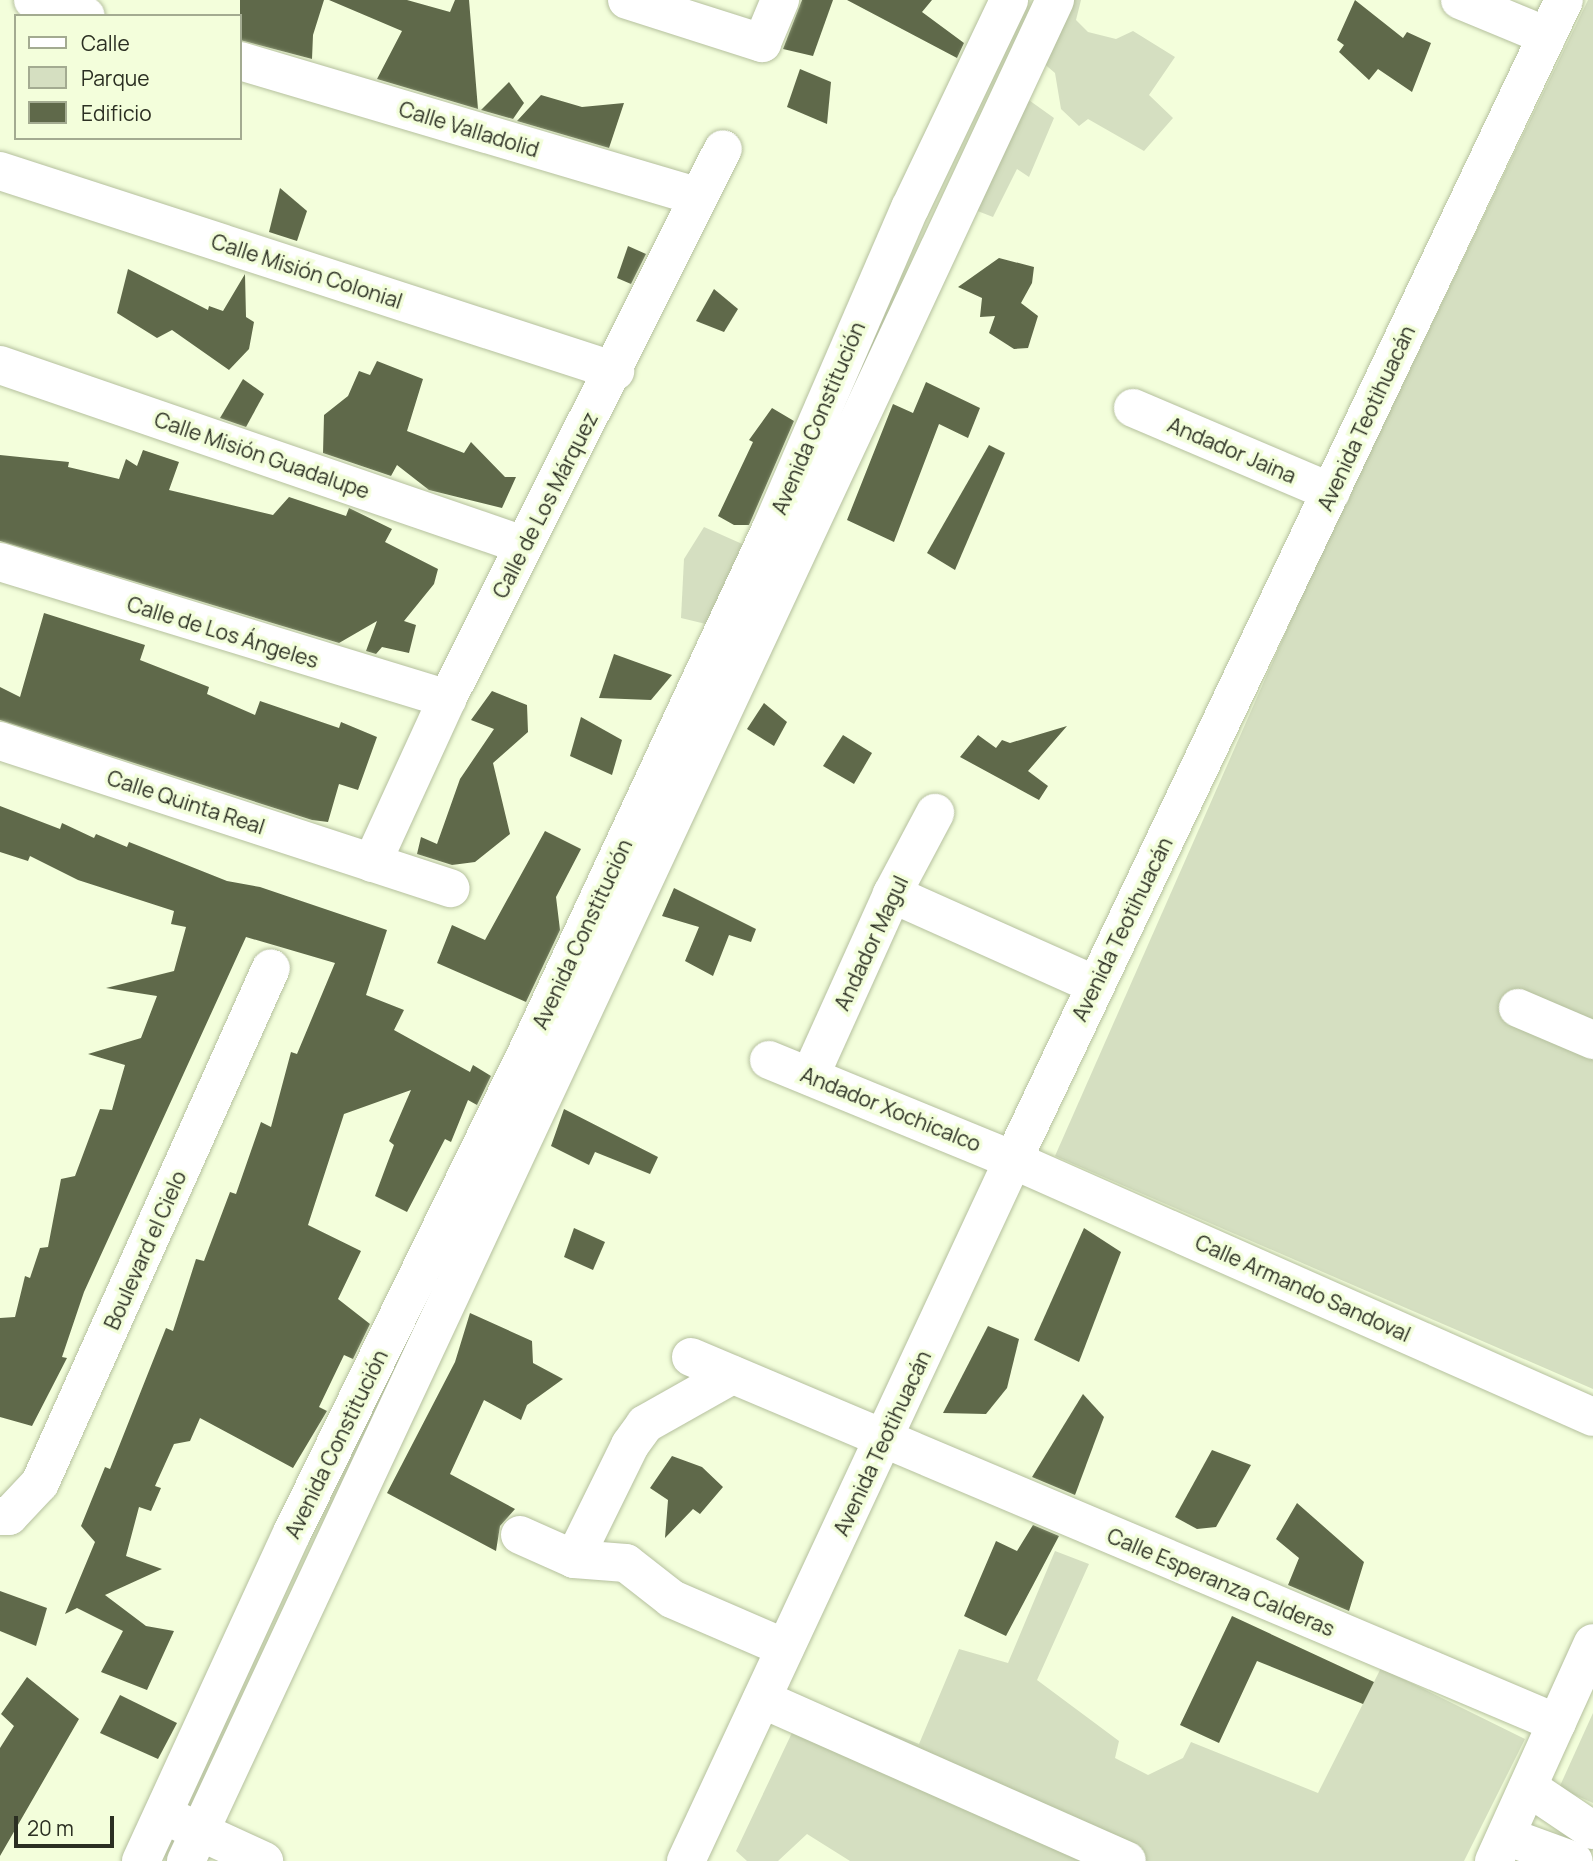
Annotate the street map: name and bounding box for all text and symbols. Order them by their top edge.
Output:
legend [14,14,242,140]
text: Calle [81,29,130,57]
text: Parque [81,64,150,92]
street label: Calle Valladolid [396,96,542,162]
text: Edificio [81,99,152,127]
street label: Calle Misión Colonial [208,228,406,314]
street label: Avenida Constitución [766,318,870,518]
street label: Avenida Teotihuacán [1312,321,1420,515]
street label: Calle Misión Guadalupe [151,406,373,504]
street label: Calle de Los Márquez [487,408,603,602]
street label: Andador Jaina [1164,412,1300,488]
street label: Calle de Los Ángeles [124,591,322,673]
street label: Calle Quinta Real [104,765,268,839]
street label: Avenida Teotihuacán [1067,833,1177,1025]
street label: Avenida Constitución [527,835,637,1033]
street label: Andador Magul [829,872,913,1014]
street label: Andador Xochicalco [797,1061,985,1157]
street label: Boulevard el Cielo [99,1167,191,1333]
street label: Calle Armando Sandoval [1192,1229,1414,1347]
street label: Avenida Constitución [279,1346,393,1542]
street label: Avenida Teotihuacán [828,1346,936,1540]
street label: Calle Esperanza Calderas [1104,1523,1338,1641]
scale bar [18,1801,117,1845]
text: 20 m [27,1814,74,1842]

